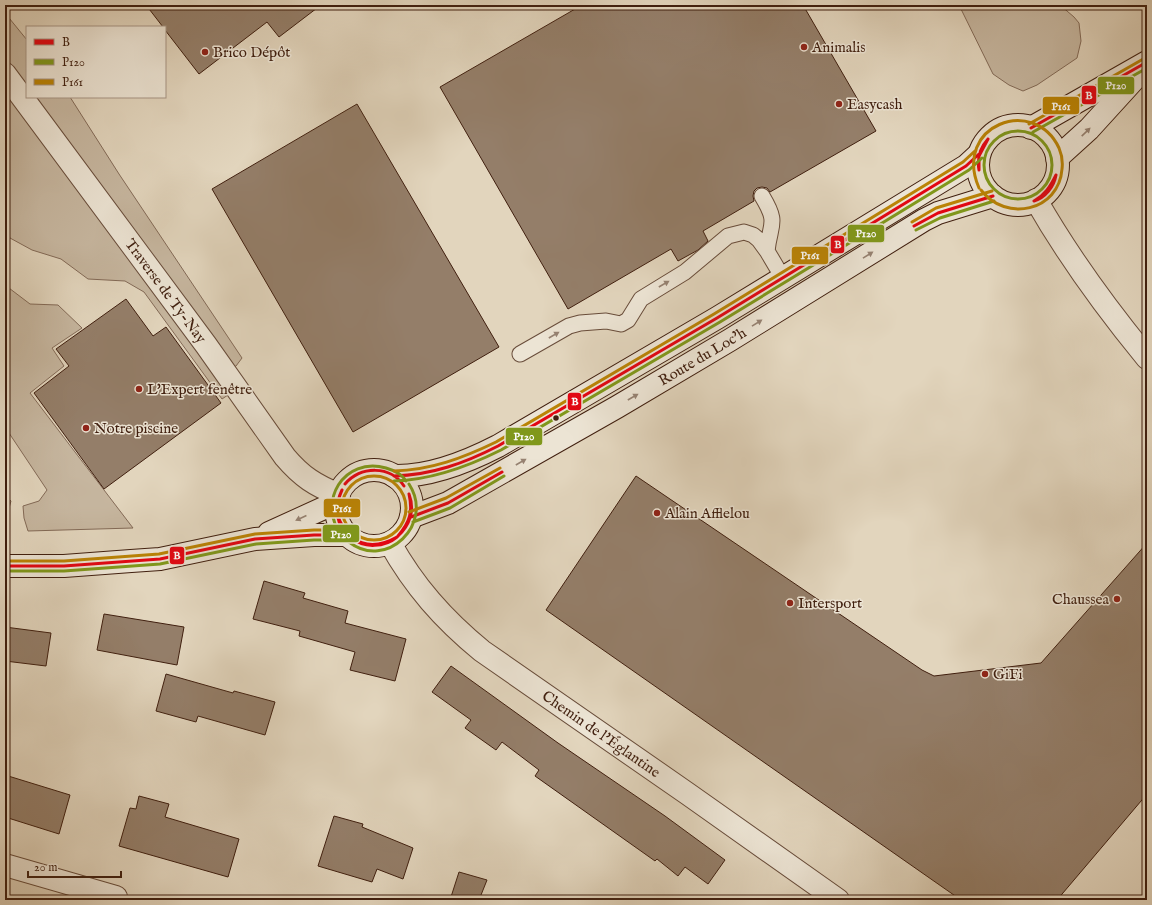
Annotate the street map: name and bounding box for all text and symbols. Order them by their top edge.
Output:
legend [26,26,166,98]
text: B [62,35,70,50]
place label: Animalis [811,38,866,57]
marker: Animalis [799,42,809,52]
place label: Brico Dépôt [213,43,290,62]
marker: Brico Dépôt [200,47,210,57]
text: P120 [62,55,85,70]
text: P161 [62,75,83,90]
line badge: P120 [1097,76,1135,95]
text: P120 [1105,79,1127,93]
line badge: B [1081,85,1097,105]
text: B [1085,89,1093,103]
place label: Easycash [847,95,903,114]
line badge: P161 [1042,96,1080,115]
marker: Easycash [834,99,844,109]
text: P161 [1051,100,1071,114]
one-way arrow [1081,127,1091,137]
line badge: P120 [847,224,885,243]
text: P120 [855,227,877,241]
street label: Traverse de Ty-Nay [121,235,211,347]
line badge: B [830,235,845,254]
text: B [834,238,842,252]
line badge: P161 [791,246,829,265]
text: P161 [800,249,820,263]
one-way arrow [862,251,874,258]
one-way arrow [658,281,670,288]
one-way arrow [751,320,763,327]
street label: Route du Loc'h [655,323,750,390]
one-way arrow [548,332,560,338]
place label: L'Expert fenêtre [147,380,252,399]
marker: L'Expert fenêtre [134,384,144,394]
line badge: B [567,392,582,411]
one-way arrow [627,393,639,400]
text: B [571,395,579,409]
unlabelled marker [551,413,561,423]
place label: Notre piscine [94,419,178,438]
marker: Notre piscine [81,423,91,433]
line badge: P120 [505,427,543,446]
text: P120 [513,430,535,444]
one-way arrow [515,458,527,465]
line badge: P161 [323,498,361,518]
text: P161 [332,502,352,516]
place label: Alain Afflelou [664,504,750,523]
marker: Alain Afflelou [652,508,662,518]
one-way arrow [296,515,307,521]
line badge: P120 [322,524,360,543]
text: P120 [330,528,352,542]
line badge: B [169,546,185,565]
text: B [173,549,181,563]
place label: Chaussea [1052,590,1110,609]
place label: Intersport [798,594,862,613]
marker: Chaussea [1112,594,1122,604]
marker: Intersport [785,598,795,608]
place label: GiFi [993,665,1022,684]
marker: GiFi [980,669,990,679]
street label: Chemin de l'Églantine [538,686,664,782]
scale bar [28,853,121,879]
text: 20 m [34,860,57,875]

